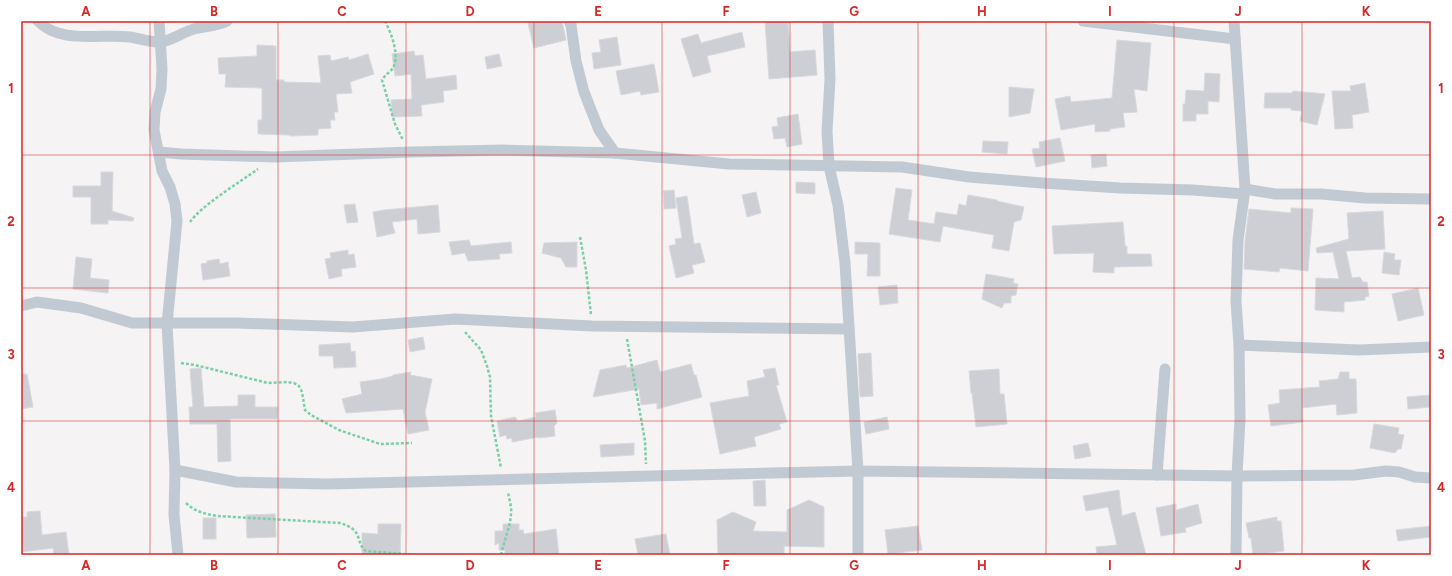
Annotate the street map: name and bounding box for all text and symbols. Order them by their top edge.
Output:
text: A [81,4,91,19]
text: B [210,4,218,19]
text: C [337,4,347,19]
text: D [465,4,475,19]
text: E [594,4,602,19]
text: F [722,4,730,19]
text: G [849,4,859,19]
text: H [977,4,987,19]
text: I [1108,4,1112,19]
text: J [1234,4,1242,19]
text: K [1362,4,1371,19]
text: 1 [8,81,14,96]
text: 1 [1438,81,1444,96]
text: 2 [7,214,15,229]
text: 2 [1437,214,1445,229]
text: 3 [7,347,15,362]
text: 3 [1437,347,1445,362]
text: 4 [7,480,15,495]
text: 4 [1437,480,1445,495]
text: A [81,558,91,573]
text: B [210,558,218,573]
text: C [337,558,347,573]
text: D [465,558,475,573]
text: E [594,558,602,573]
text: F [722,558,730,573]
text: G [849,558,859,573]
text: H [977,558,987,573]
text: I [1108,558,1112,573]
text: J [1234,558,1242,573]
text: K [1362,558,1371,573]

